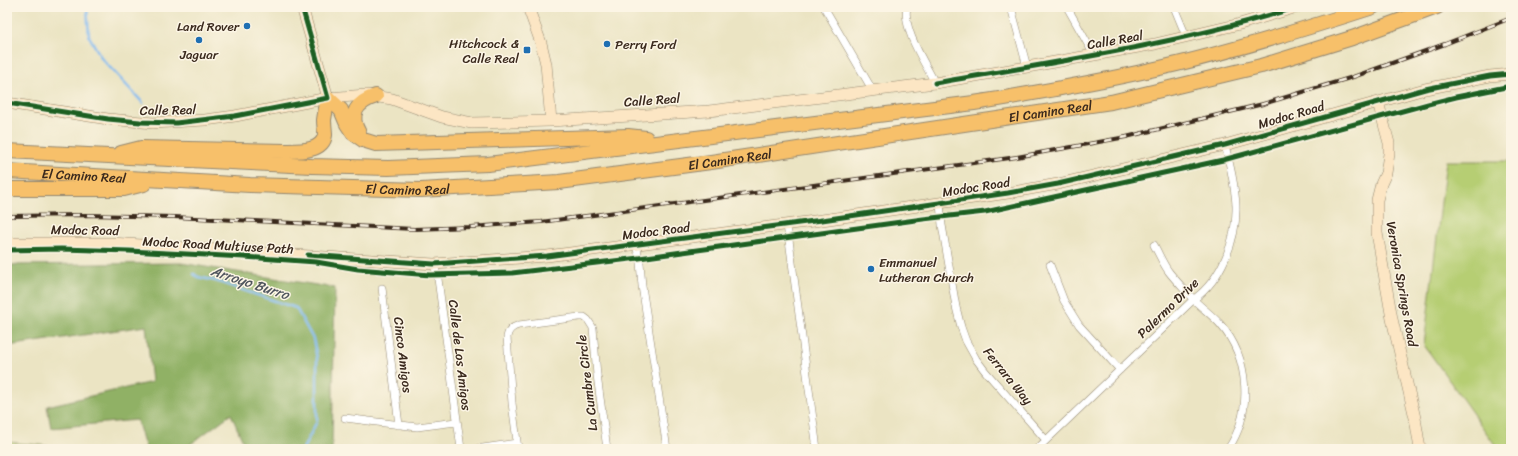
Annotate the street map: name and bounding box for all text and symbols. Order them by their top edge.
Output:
place label: Land Rover [177,15,240,38]
marker: Land Rover [242,21,252,31]
street label: Calle Real [1085,24,1145,56]
place label: Hitchcock & Calle Real [449,32,519,70]
place label: Perry Ford [615,33,677,56]
marker: Jaguar [194,35,204,45]
marker: Perry Ford [602,39,612,49]
place label: Jaguar [179,43,219,66]
marker: Hitchcock & Calle Real [522,45,532,55]
street label: Calle Real [623,87,681,113]
street label: El Camino Real [1007,93,1094,129]
street label: Modoc Road [1255,94,1328,135]
street label: Calle Real [140,98,197,122]
street label: El Camino Real [687,142,773,176]
street label: El Camino Real [41,162,127,189]
street label: Modoc Road [940,170,1013,204]
street label: El Camino Real [365,177,451,202]
street label: Modoc Road [621,215,692,247]
street label: Modoc Road [51,218,120,242]
street label: Veronica Springs Road [1380,220,1425,350]
street label: Modoc Road Multiuse Path [142,230,294,260]
place label: Emmanuel Lutheran Church [879,251,974,289]
water label: Arroyo Burro [207,258,294,308]
marker: Emmanuel Lutheran Church [866,264,876,274]
street label: Palermo Drive [1131,272,1205,344]
street label: Calle de Los Amigos [442,298,478,413]
street label: Cinco Amigos [387,316,419,394]
street label: La Cumbre Circle [570,333,604,432]
street label: Ferrara Way [977,342,1039,410]

